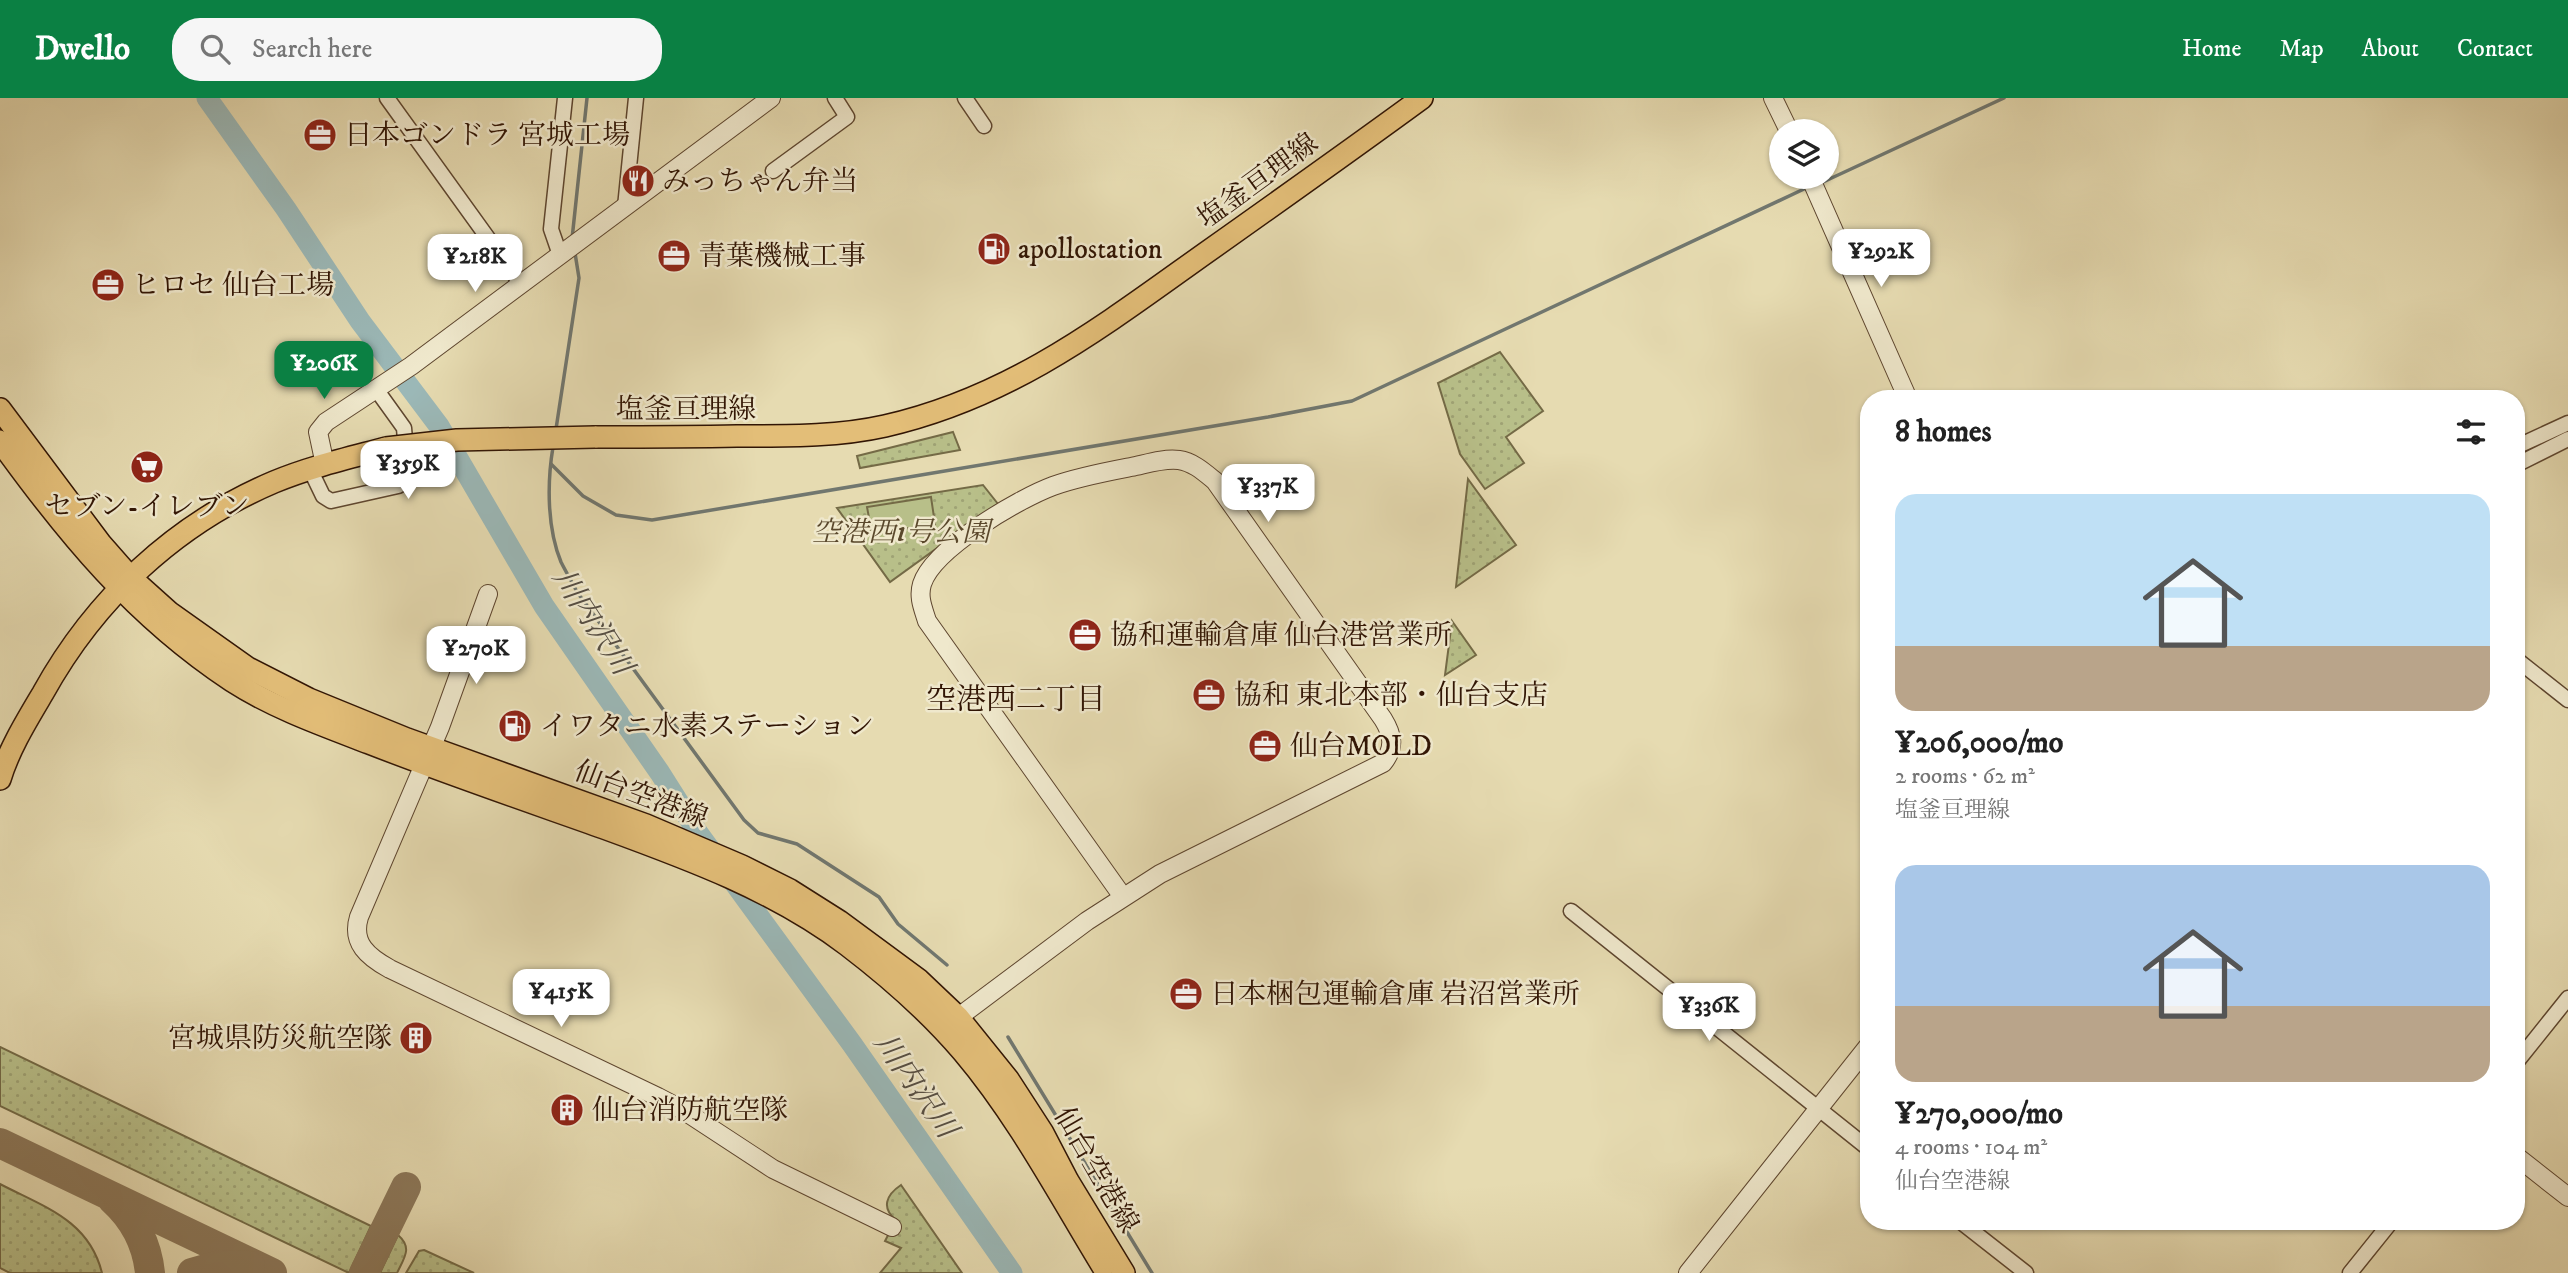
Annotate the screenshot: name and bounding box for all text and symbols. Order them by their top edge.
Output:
search box [172,18,662,81]
text: Dwello [35,29,130,70]
icon: search [196,30,234,68]
text: Search here [252,33,372,66]
text: Home [2182,34,2241,64]
text: Map [2279,34,2324,64]
text: About [2362,34,2419,64]
text: Contact [2457,34,2533,64]
office icon: 日本ゴンドラ 宮城工場 [301,116,339,154]
place label: 日本ゴンドラ 宮城工場 [344,118,630,153]
map controls [1769,119,1839,189]
button: layers [1769,119,1839,189]
street label: 塩釜亘理線 [1191,126,1325,236]
restaurant icon: みっちゃん弁当 [619,162,657,200]
place label: みっちゃん弁当 [662,164,858,199]
fuel station icon: apollostation [975,230,1013,268]
pin: ¥292K [1832,230,1930,289]
place label: apollostation [1018,232,1163,267]
pin: ¥218K [426,234,524,294]
office icon: 青葉機械工事 [655,237,693,275]
text: ¥292K [1848,237,1914,266]
place label: 青葉機械工事 [698,239,866,274]
text: ¥218K [444,242,506,271]
office icon: ヒロセ 仙台工場 [89,266,127,304]
place label: ヒロセ 仙台工場 [132,268,334,303]
pin: ¥206K [275,342,373,401]
text: ¥206K [290,349,358,378]
street label: 塩釜亘理線 [616,392,756,427]
icon: filters [2452,413,2490,451]
text: 8 homes [1895,414,1992,451]
pin: ¥359K [359,442,457,501]
supermarket icon: セブン-イレブン [128,448,166,486]
text: ¥359K [376,449,440,478]
pin: ¥337K [1219,464,1317,524]
text: ¥337K [1238,472,1298,501]
place label: セブン-イレブン [44,489,250,524]
park label: 空港西1号公園 [812,515,994,550]
icon: home [2130,540,2256,666]
water label: 川内沢川 [544,562,642,685]
office icon: 協和運輸倉庫 仙台港営業所 [1066,616,1104,654]
place label: 協和運輸倉庫 仙台港営業所 [1110,618,1452,653]
pin: ¥270K [427,626,525,686]
text: ¥270K [443,634,509,663]
office icon: 協和 東北本部・仙台支店 [1190,676,1228,714]
place label: 協和 東北本部・仙台支店 [1234,678,1548,713]
district label: 空港西二丁目 [926,682,1106,719]
fuel station icon: イワタニ水素ステーション [496,707,534,745]
place label: イワタニ水素ステーション [540,709,874,744]
text: ¥206,000/mo [1895,725,2063,762]
office icon: 仙台MOLD [1246,727,1284,765]
place label: 仙台MOLD [1290,729,1432,764]
street label: 仙台空港線 [569,754,713,836]
text: 2 rooms · 62 m² [1895,762,2035,791]
text: 塩釜亘理線 [1895,796,2010,825]
icon: home [2130,911,2256,1037]
pin: ¥415K [512,970,610,1029]
office icon: 日本梱包運輸倉庫 岩沼営業所 [1167,975,1205,1013]
text: ¥415K [529,977,593,1006]
place label: 日本梱包運輸倉庫 岩沼営業所 [1210,977,1580,1012]
pin: ¥336K [1660,984,1758,1043]
text: ¥336K [1679,991,1739,1020]
building icon: 宮城県防災航空隊 [397,1019,435,1057]
place label: 宮城県防災航空隊 [168,1021,392,1056]
water label: 川内沢川 [865,1026,966,1148]
building icon: 仙台消防航空隊 [548,1091,586,1129]
place label: 仙台消防航空隊 [592,1093,788,1128]
text: ¥270,000/mo [1895,1096,2063,1133]
street label: 仙台空港線 [1046,1101,1146,1239]
text: 4 rooms · 104 m² [1895,1133,2047,1162]
text: 仙台空港線 [1895,1167,2010,1196]

